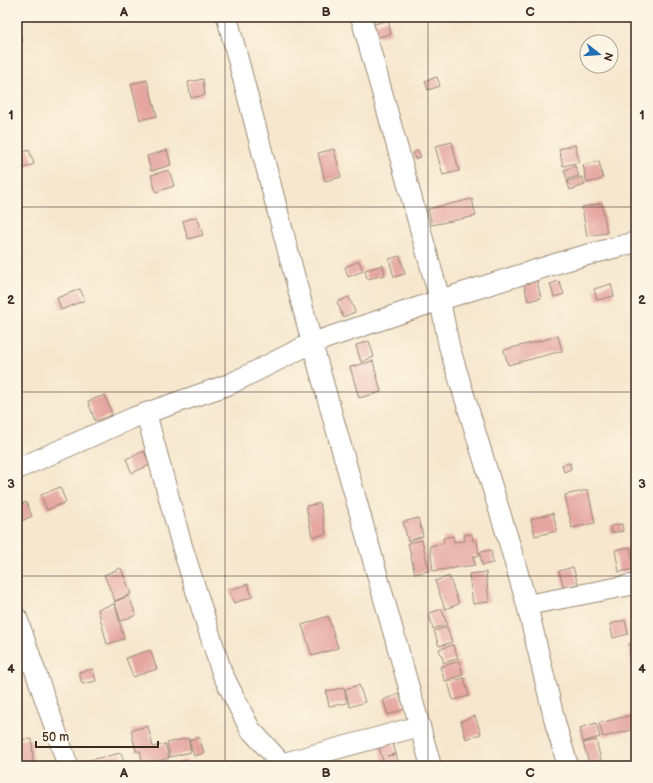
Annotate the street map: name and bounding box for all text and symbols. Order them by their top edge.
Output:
text: A [119,4,128,20]
text: B [321,4,331,20]
text: C [525,4,535,20]
north arrow [579,34,619,74]
text: N [601,51,616,63]
text: 1 [8,107,14,123]
text: 1 [639,107,645,123]
text: 2 [7,292,15,308]
text: 2 [638,292,646,308]
text: 3 [7,476,15,492]
text: 3 [638,476,646,492]
text: 4 [7,661,15,677]
text: 4 [638,661,646,677]
scale bar [36,723,158,749]
text: 50 m [42,730,69,745]
text: A [119,765,128,781]
text: B [321,765,331,781]
text: C [525,765,535,781]

